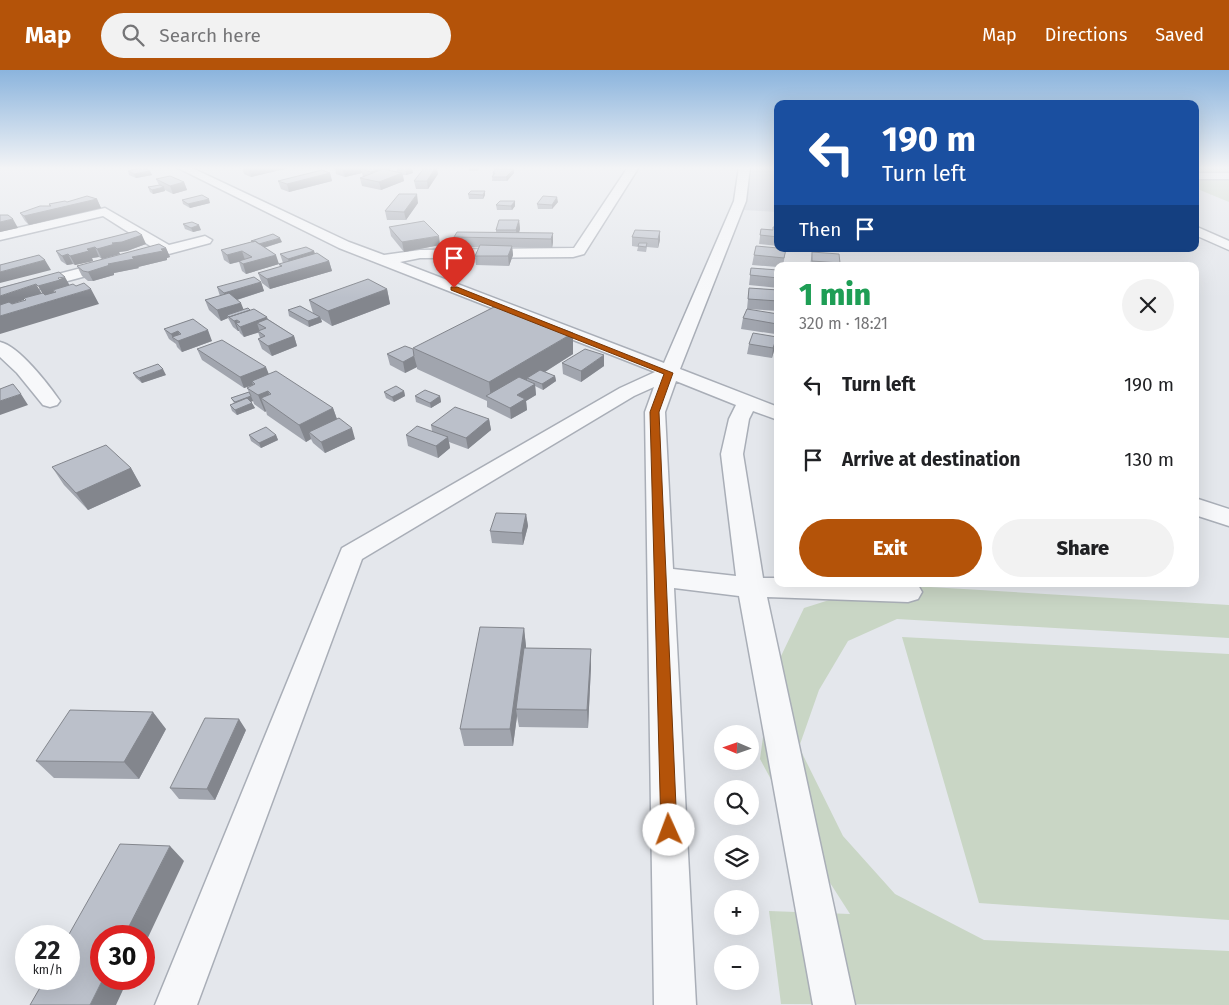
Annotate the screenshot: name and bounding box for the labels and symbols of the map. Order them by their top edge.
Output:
pin [433,237,475,288]
north arrow [714,725,759,770]
position arrow [642,803,694,855]
speed limit sign: 30 [90,925,155,990]

